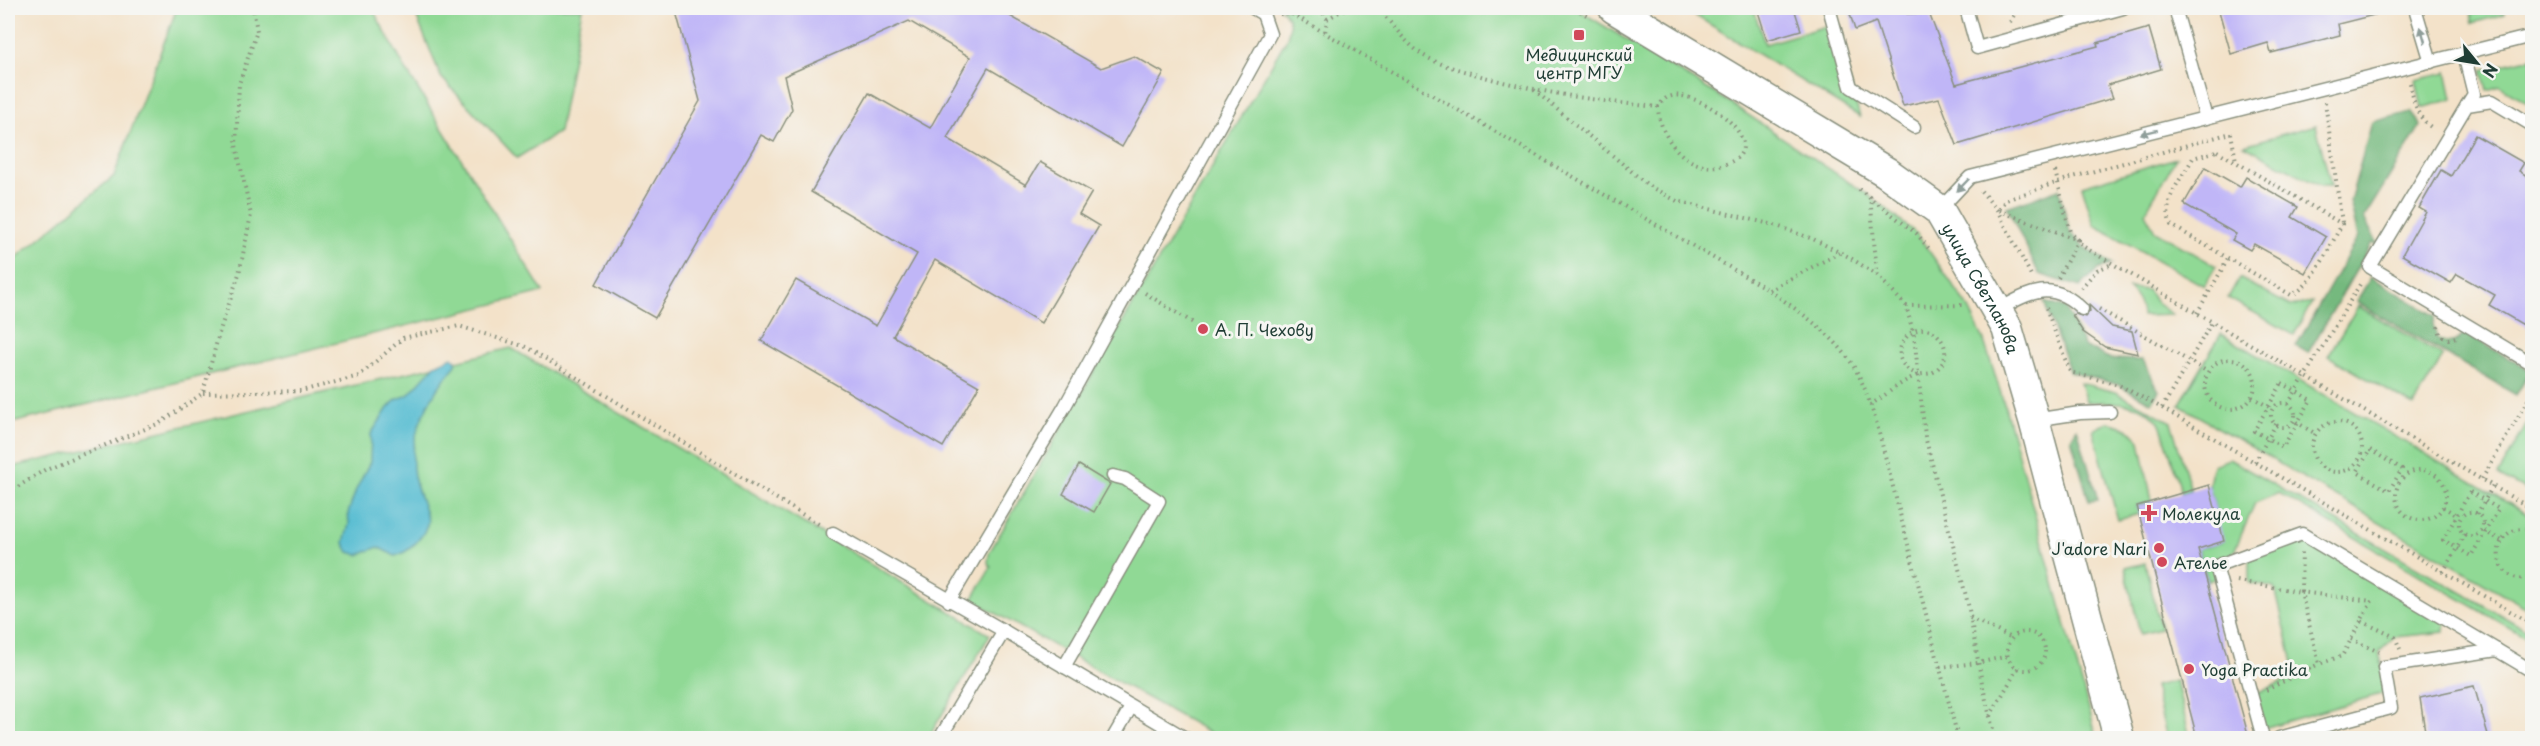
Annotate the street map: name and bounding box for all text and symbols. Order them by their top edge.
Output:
one-way arrow [2418,25,2427,43]
marker: Медицинский центр МГУ [1572,28,1586,42]
north arrow [2447,33,2507,93]
place label: Медицинский центр МГУ [1526,42,1632,84]
text: N [2477,60,2504,82]
one-way arrow [2140,128,2158,138]
one-way arrow [1956,177,1970,192]
street label: улица Светланова [1937,218,2026,356]
place label: А. П. Чехову [1215,317,1314,341]
marker: А. П. Чехову [1196,322,1210,336]
place label: Молекула [2162,501,2240,525]
marker: Молекула [2140,504,2158,522]
place label: J'adore Nari [2052,536,2147,560]
marker: J'adore Nari [2152,541,2166,555]
place label: Ателье [2174,550,2228,574]
marker: Ателье [2155,555,2169,569]
place label: Yoga Practika [2201,657,2308,681]
marker: Yoga Practika [2182,662,2196,676]

